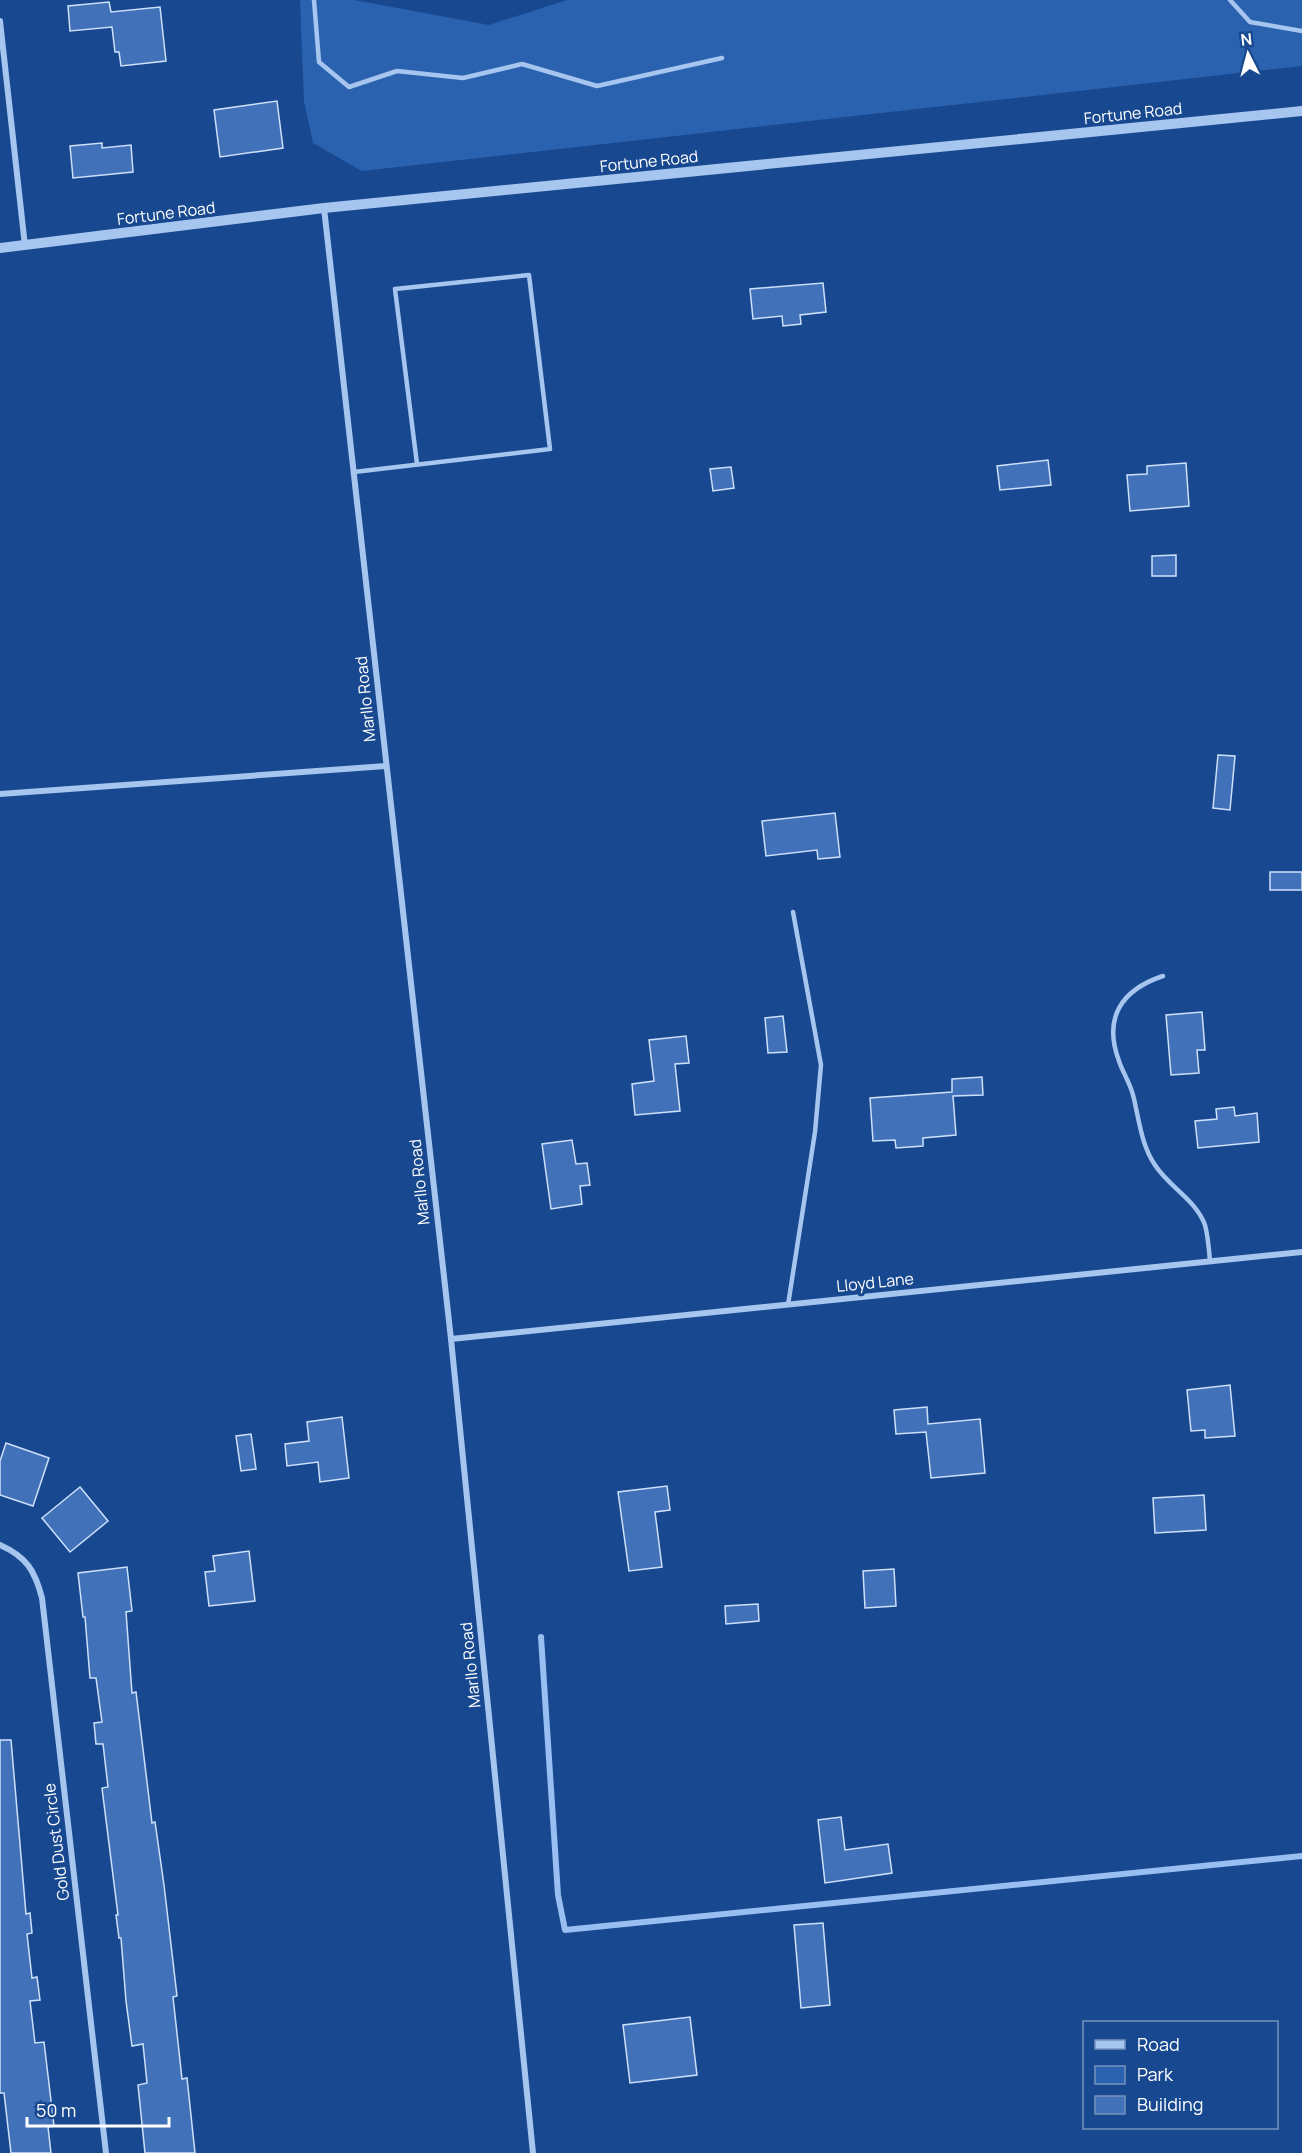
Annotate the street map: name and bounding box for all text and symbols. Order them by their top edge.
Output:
north arrow [1218,24,1278,84]
text: N [1240,28,1253,51]
street label: Fortune Road [1083,97,1183,129]
street label: Fortune Road [599,145,699,177]
street label: Fortune Road [116,196,216,230]
street label: Marllo Road [350,655,380,743]
street label: Marllo Road [404,1138,434,1226]
street label: Lloyd Lane [835,1267,915,1297]
street label: Marllo Road [455,1621,485,1709]
street label: Gold Dust Circle [38,1782,74,1902]
legend [1083,2021,1278,2129]
text: Road [1137,2032,1180,2056]
text: Park [1137,2062,1174,2086]
scale bar [27,2090,170,2128]
text: Building [1137,2092,1203,2116]
text: 50 m [36,2098,76,2122]

